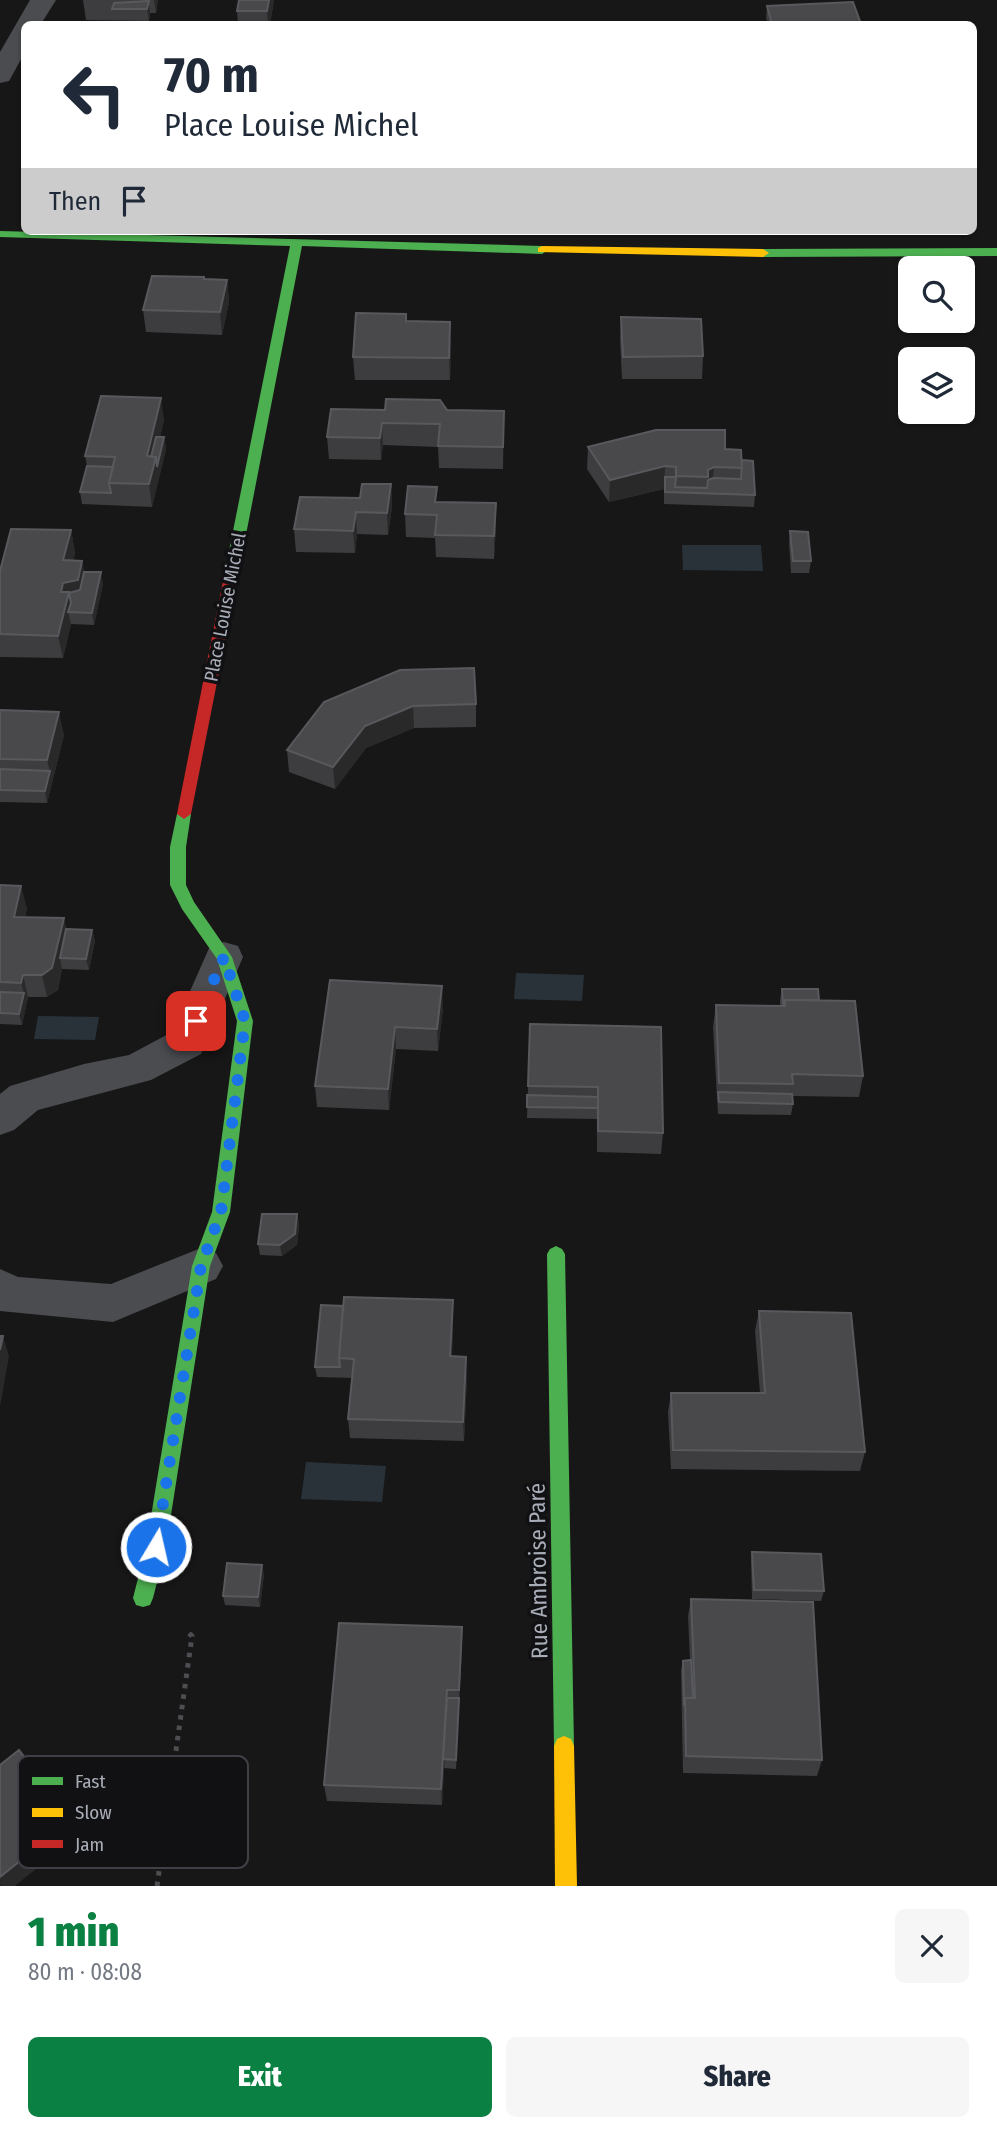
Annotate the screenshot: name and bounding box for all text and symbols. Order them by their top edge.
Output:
text: 70 m [164,46,259,105]
icon: left [49,49,140,140]
text: Place Louise Michel [164,106,419,144]
icon: arrive [115,182,153,220]
text: Then [49,186,101,217]
map controls [898,256,975,424]
button: search [898,256,975,333]
button: layers [898,347,975,424]
street label: Place Louise Michel [199,531,251,683]
pin [166,991,226,1051]
icon: arrive [177,1002,215,1040]
street label: Rue Ambroise Paré [522,1483,554,1659]
position arrow [119,1510,193,1584]
legend [18,1756,248,1868]
text: Fast [75,1770,106,1793]
text: Slow [75,1801,112,1824]
text: Jam [75,1833,104,1856]
text: 1 min [28,1907,119,1957]
button: close [895,1909,969,1983]
text: 80 m · 08:08 [28,1958,142,1986]
button: Exit [28,2037,492,2117]
button: Share [506,2037,969,2117]

